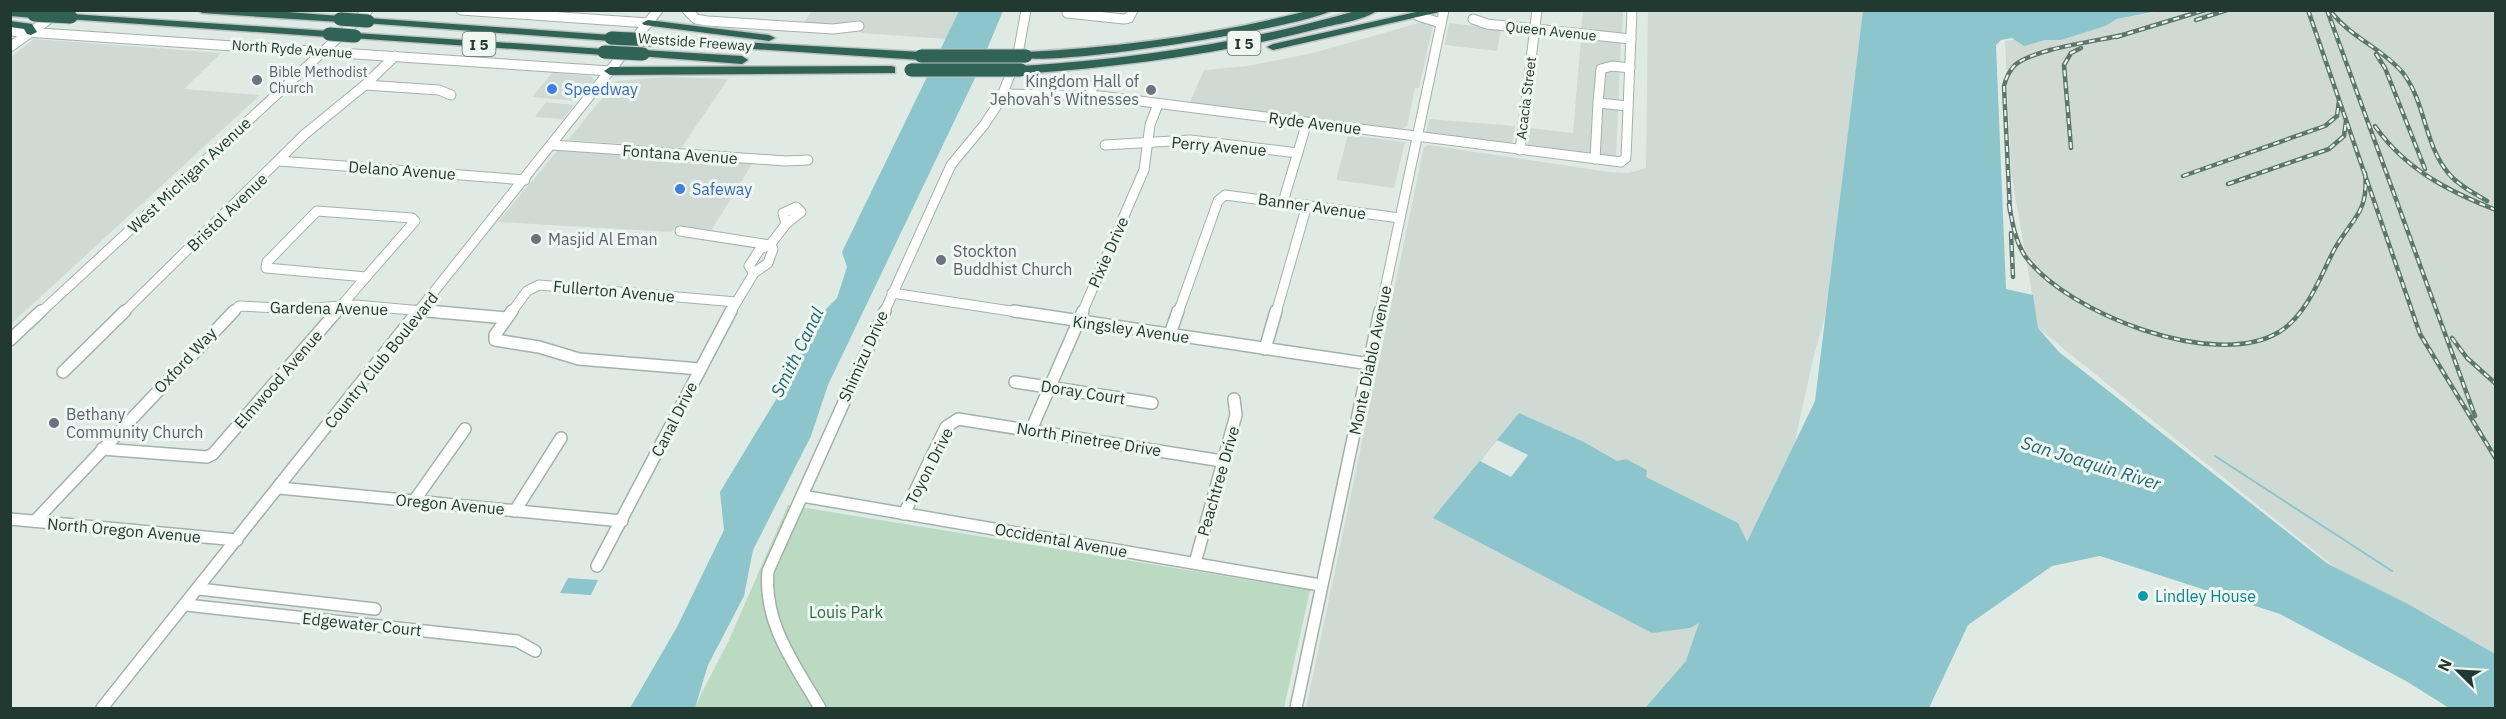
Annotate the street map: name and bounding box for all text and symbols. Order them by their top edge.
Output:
street label: Queen Avenue [1505,17,1598,45]
street label: Westside Freeway [638,29,752,55]
road number: I 5 [1228,31,1260,55]
road number: I 5 [462,32,496,56]
street label: North Ryde Avenue [231,36,353,62]
street label: Acacia Street [1512,56,1540,140]
place label: Bible Methodist Church [269,63,368,97]
place label: Kingdom Hall of Jehovah's Witnesses [990,71,1139,109]
marker: Bible Methodist Church [250,73,264,87]
place label: Speedway [564,79,638,99]
marker: Speedway [545,82,559,96]
marker: Kingdom Hall of Jehovah's Witnesses [1144,83,1158,97]
street label: Ryde Avenue [1267,107,1363,139]
street label: West Michigan Avenue [123,113,255,237]
street label: Perry Avenue [1171,132,1268,160]
street label: Fontana Avenue [622,140,739,168]
street label: Delano Avenue [348,156,457,184]
street label: Bristol Avenue [183,169,272,255]
place label: Safeway [692,179,752,199]
marker: Safeway [673,182,687,196]
street label: Banner Avenue [1257,189,1368,224]
street label: Pixie Drive [1084,213,1133,291]
place label: Masjid Al Eman [548,229,658,249]
marker: Masjid Al Eman [529,232,543,246]
place label: Stockton Buddhist Church [953,241,1072,279]
marker: Stockton Buddhist Church [934,253,948,267]
street label: Fullerton Avenue [552,276,676,306]
street label: Monte Diablo Avenue [1344,283,1396,437]
street label: Country Club Boulevard [320,288,442,432]
street label: Gardena Avenue [270,297,389,319]
water label: Smith Canal [765,303,829,401]
street label: Shimizu Drive [834,307,892,405]
street label: Kingsley Avenue [1071,311,1191,347]
street label: Oxford Way [149,323,221,397]
street label: Elmwood Avenue [230,325,326,432]
street label: Doray Court [1039,375,1127,409]
street label: Canal Drive [647,378,701,460]
place label: Bethany Community Church [66,404,203,442]
marker: Bethany Community Church [47,416,61,430]
street label: North Pinetree Drive [1015,418,1163,460]
street label: Peachtree Drive [1193,423,1243,538]
street label: Toyon Drive [901,424,957,508]
water label: San Joaquin River [2019,431,2164,495]
street label: Oregon Avenue [395,489,506,519]
street label: North Oregon Avenue [46,513,202,547]
street label: Occidental Avenue [993,518,1129,562]
place label: Lindley House [2155,586,2256,606]
marker: Lindley House [2136,589,2150,603]
park label: Louis Park [809,602,883,622]
street label: Edgewater Court [301,608,423,640]
north arrow [2428,641,2488,701]
text: N [2433,656,2456,674]

